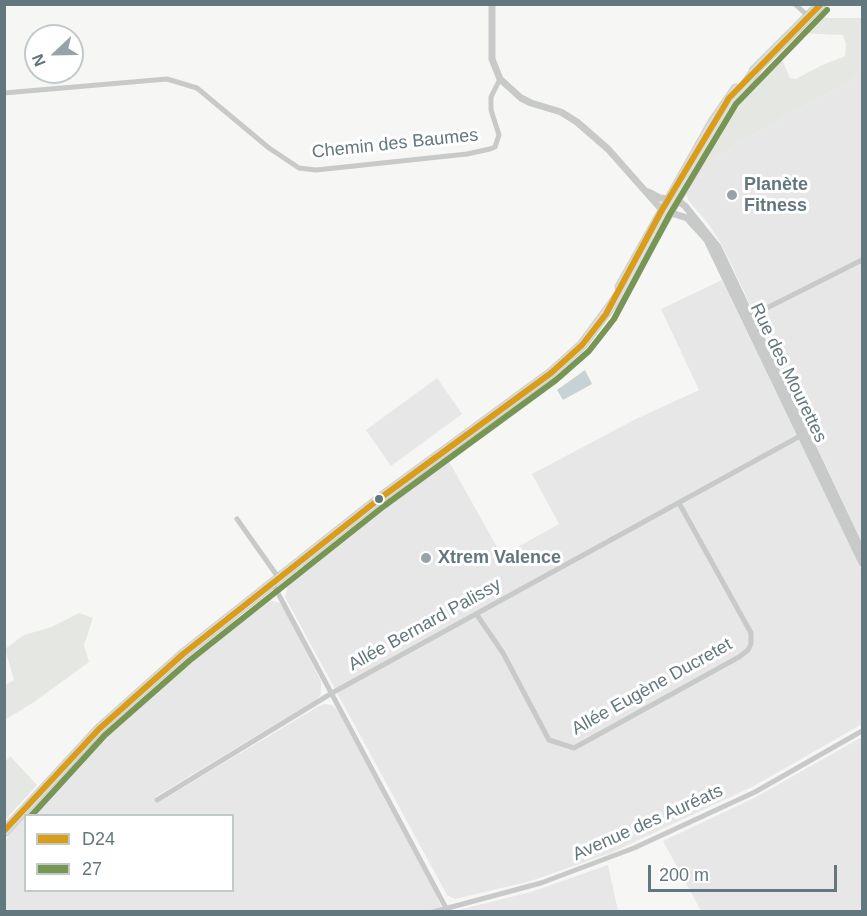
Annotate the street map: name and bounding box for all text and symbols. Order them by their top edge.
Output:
north arrow [24,24,84,84]
text: N [29,52,49,69]
street label: Chemin des Baumes [311,125,479,163]
place label: Planète Fitness [744,174,808,216]
marker: Planète Fitness [725,188,739,202]
street label: Rue des Mourettes [745,300,831,446]
unlabelled marker [373,493,385,505]
place label: Xtrem Valence [438,547,561,569]
marker: Xtrem Valence [419,551,433,565]
street label: Allée Bernard Palissy [345,574,505,676]
street label: Allée Eugène Ducretet [568,634,736,740]
street label: Avenue des Auréats [570,780,726,866]
legend [24,814,234,892]
text: D24 [82,829,115,849]
scale bar [651,853,840,891]
text: 27 [82,859,102,879]
text: 200 m [659,865,709,885]

